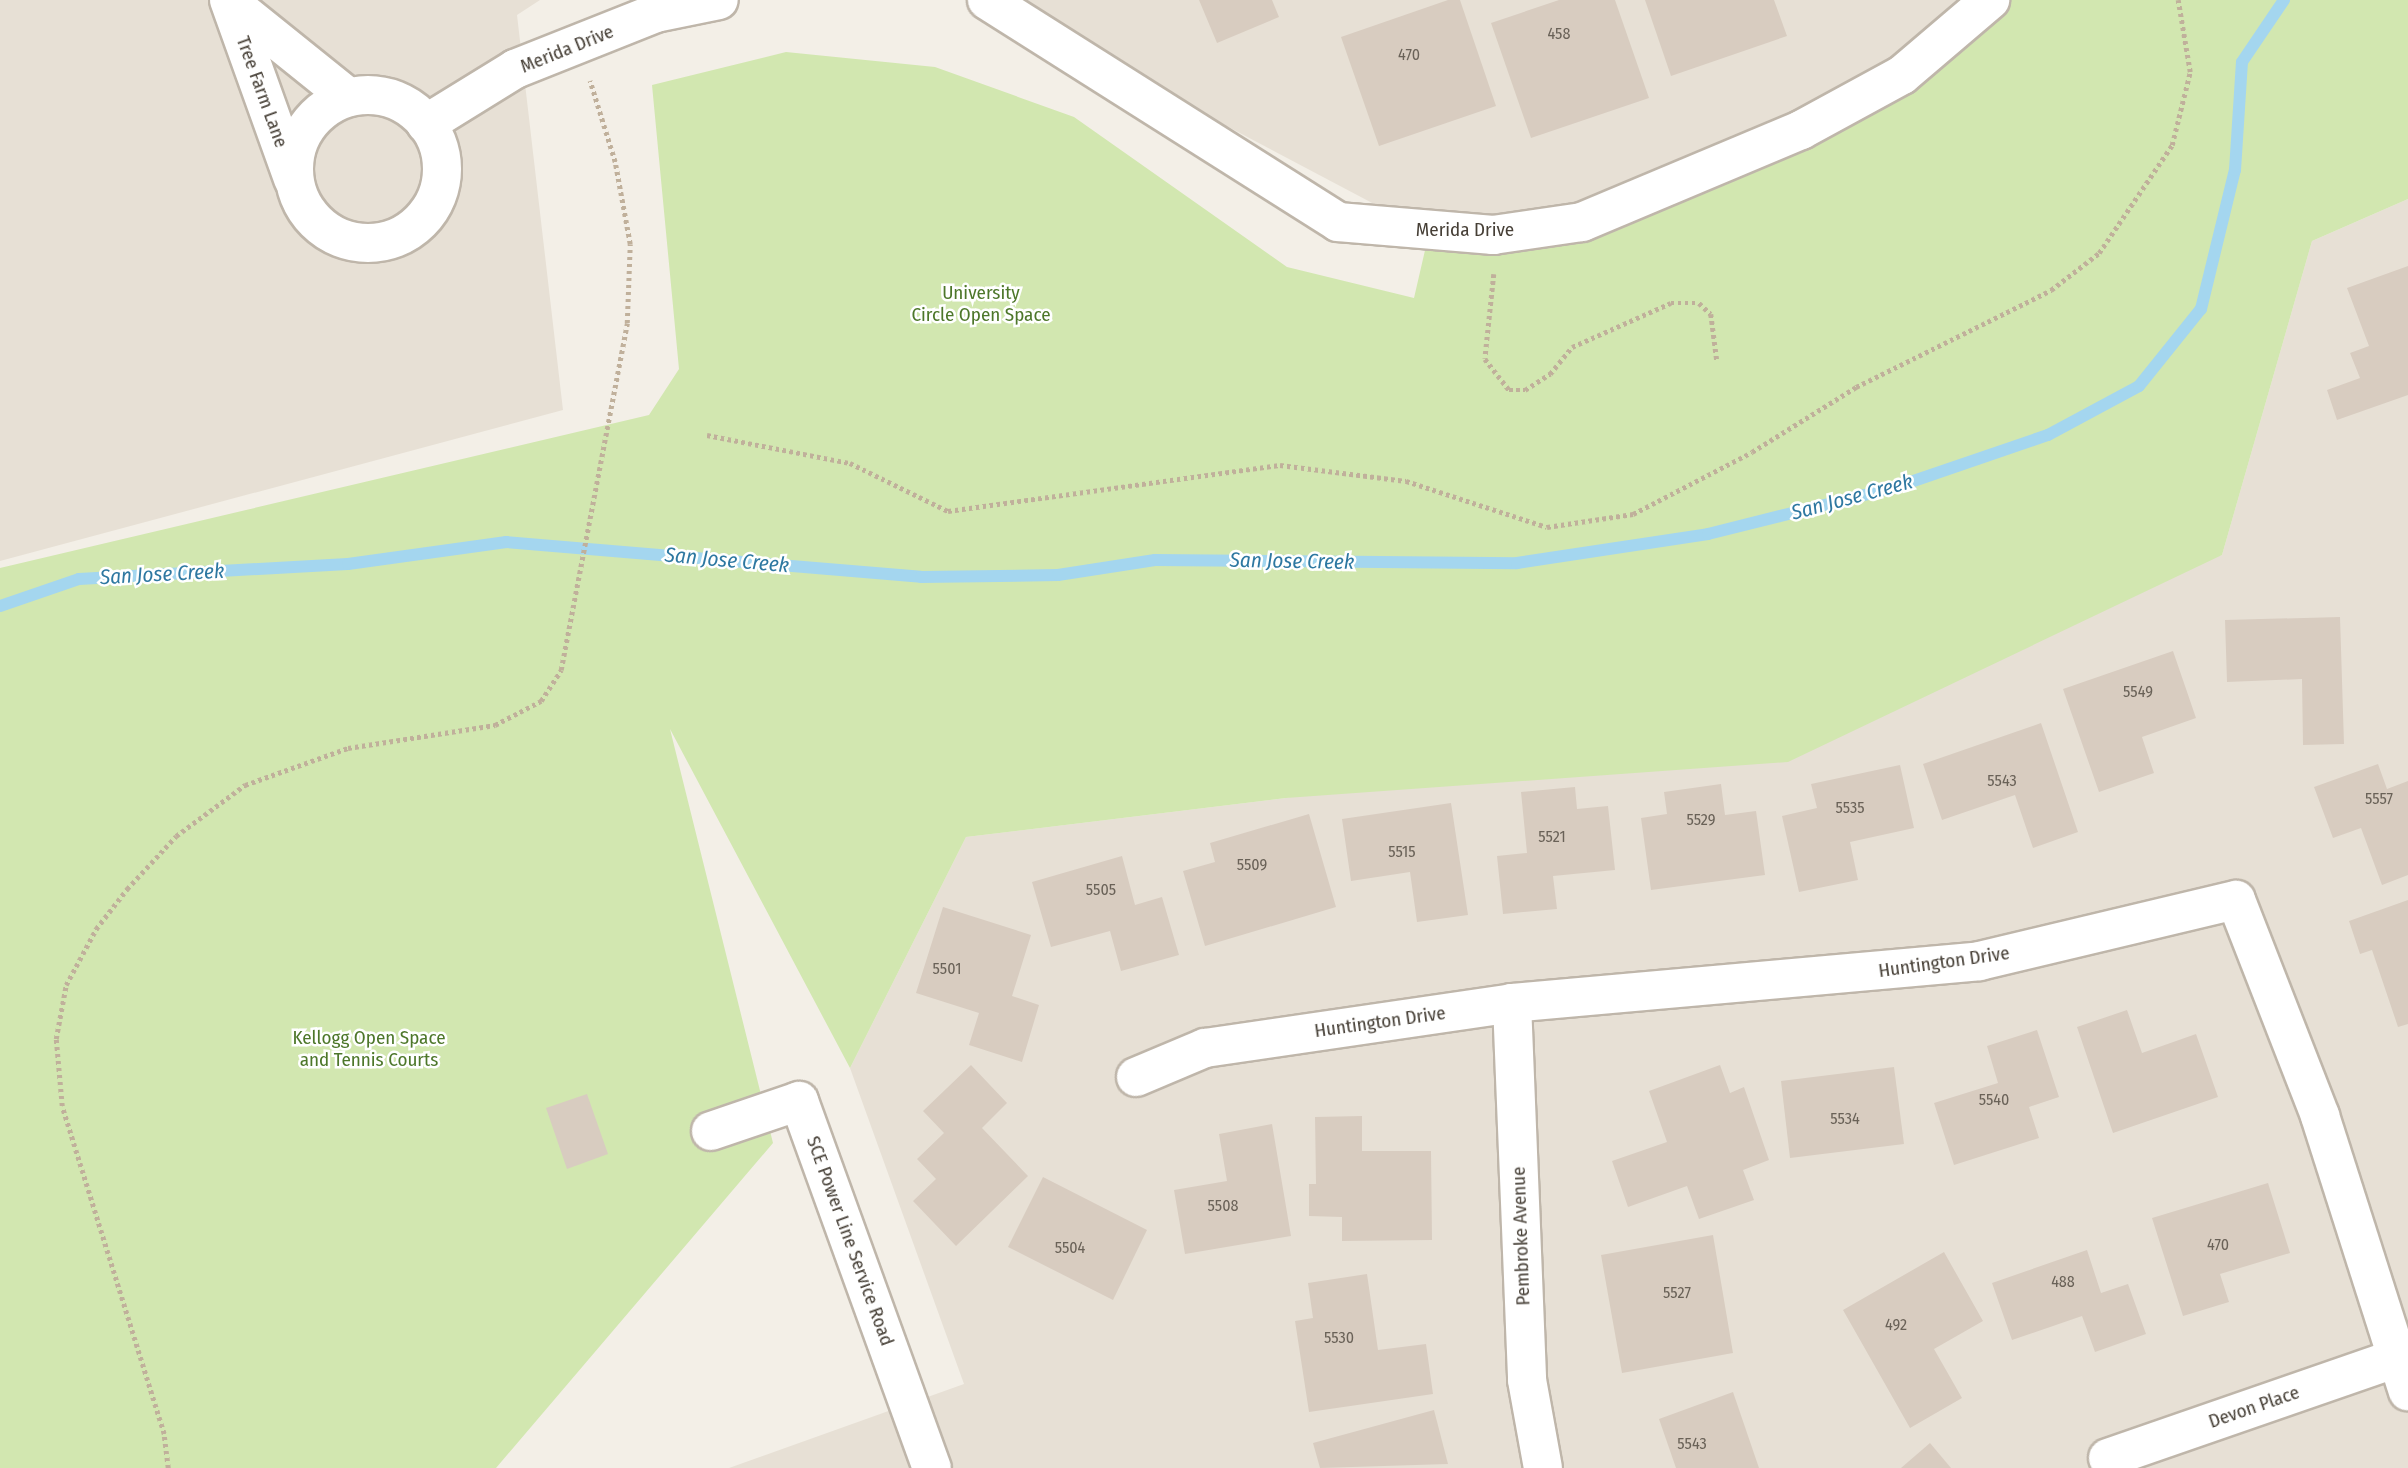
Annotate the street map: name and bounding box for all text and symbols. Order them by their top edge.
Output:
street label: Merida Drive [517,20,617,78]
house number: 458 [1548,24,1570,44]
street label: Tree Farm Lane [231,33,293,151]
house number: 470 [1398,45,1420,65]
street label: Merida Drive [1416,219,1514,241]
park label: University Circle Open Space [911,282,1051,326]
water label: San Jose Creek [1789,469,1915,525]
water label: San Jose Creek [664,542,790,578]
water label: San Jose Creek [1229,547,1355,575]
water label: San Jose Creek [99,558,225,590]
house number: 5549 [2123,682,2153,702]
house number: 5543 [1987,771,2017,791]
house number: 5557 [2365,789,2393,809]
house number: 5535 [1835,798,1865,818]
house number: 5529 [1686,810,1716,830]
house number: 5521 [1538,827,1566,847]
house number: 5515 [1388,842,1416,862]
house number: 5509 [1237,855,1267,875]
house number: 5505 [1086,880,1116,900]
street label: Huntington Drive [1877,942,2011,982]
house number: 5501 [933,959,961,979]
street label: Huntington Drive [1313,1002,1447,1042]
park label: Kellogg Open Space and Tennis Courts [292,1027,446,1071]
house number: 5540 [1979,1090,2009,1110]
house number: 5534 [1830,1109,1860,1129]
street label: SCE Power Line Service Road [801,1133,899,1349]
street label: Pembroke Avenue [1507,1166,1535,1306]
house number: 5508 [1208,1196,1238,1216]
house number: 470 [2207,1235,2229,1255]
house number: 5504 [1055,1238,1085,1258]
house number: 488 [2051,1272,2075,1292]
house number: 5527 [1663,1283,1691,1303]
house number: 492 [1885,1315,1907,1335]
house number: 5530 [1324,1328,1354,1348]
street label: Devon Place [2206,1381,2302,1433]
house number: 5543 [1677,1434,1707,1454]

